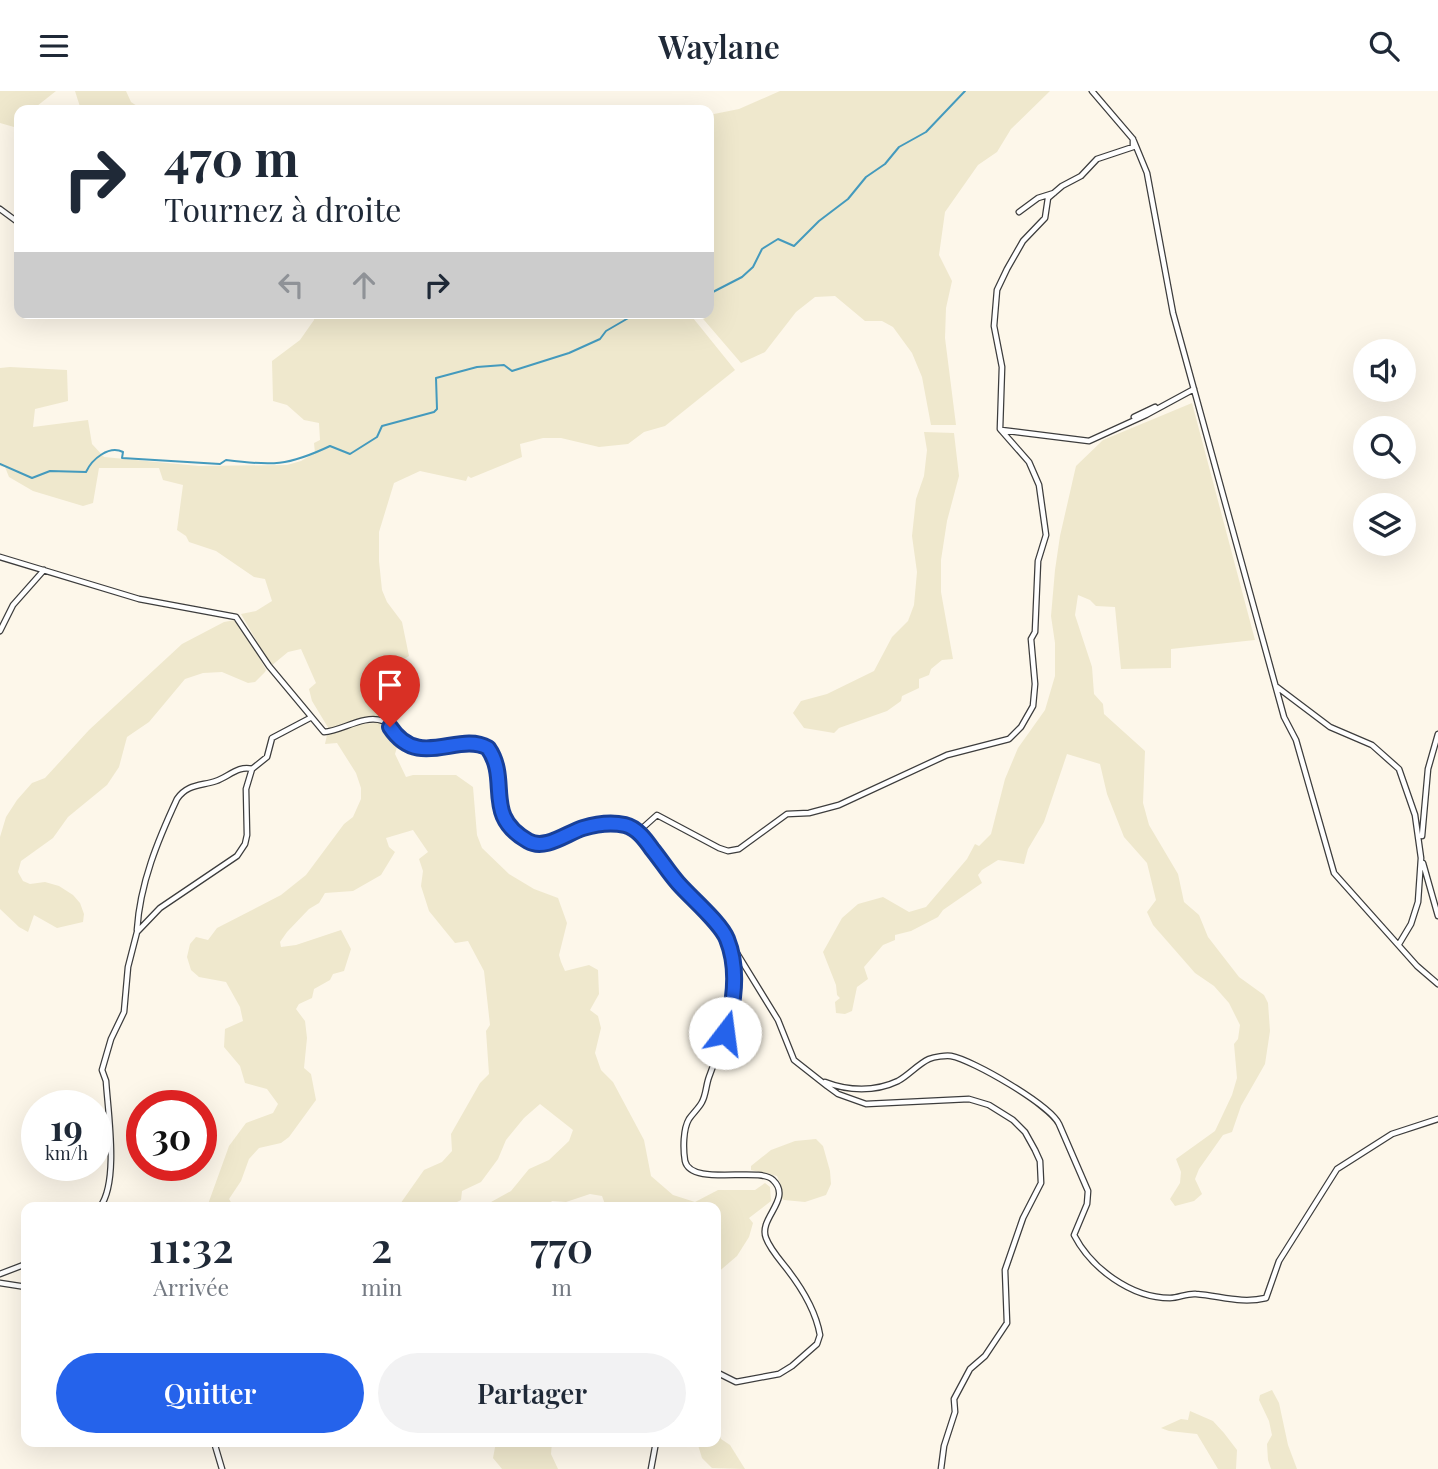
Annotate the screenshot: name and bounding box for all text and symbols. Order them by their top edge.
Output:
text: Waylane [658,24,780,67]
icon: menu [35,27,73,65]
icon: search [1365,27,1403,65]
text: 470 m [164,124,299,189]
icon: right [49,133,140,224]
text: Tournez à droite [164,187,402,230]
icon: left [272,266,310,304]
icon: ahead [345,266,383,304]
icon: right [418,266,456,304]
map controls [1353,339,1416,556]
button: sound [1353,339,1416,402]
button: search [1353,416,1416,479]
button: layers [1353,493,1416,556]
pin [360,655,420,727]
icon: arrive [371,666,409,704]
position arrow [688,996,762,1070]
speed limit sign: 30 [126,1090,217,1181]
text: 19 [50,1103,83,1150]
text: km/h [45,1141,88,1165]
text: 11:32 [149,1218,234,1274]
text: 2 [371,1218,393,1274]
text: 770 [530,1218,593,1274]
text: Arrivée [153,1271,229,1302]
text: min [361,1271,402,1302]
text: m [551,1271,572,1302]
button: Quitter [56,1353,364,1433]
button: Partager [378,1353,686,1433]

